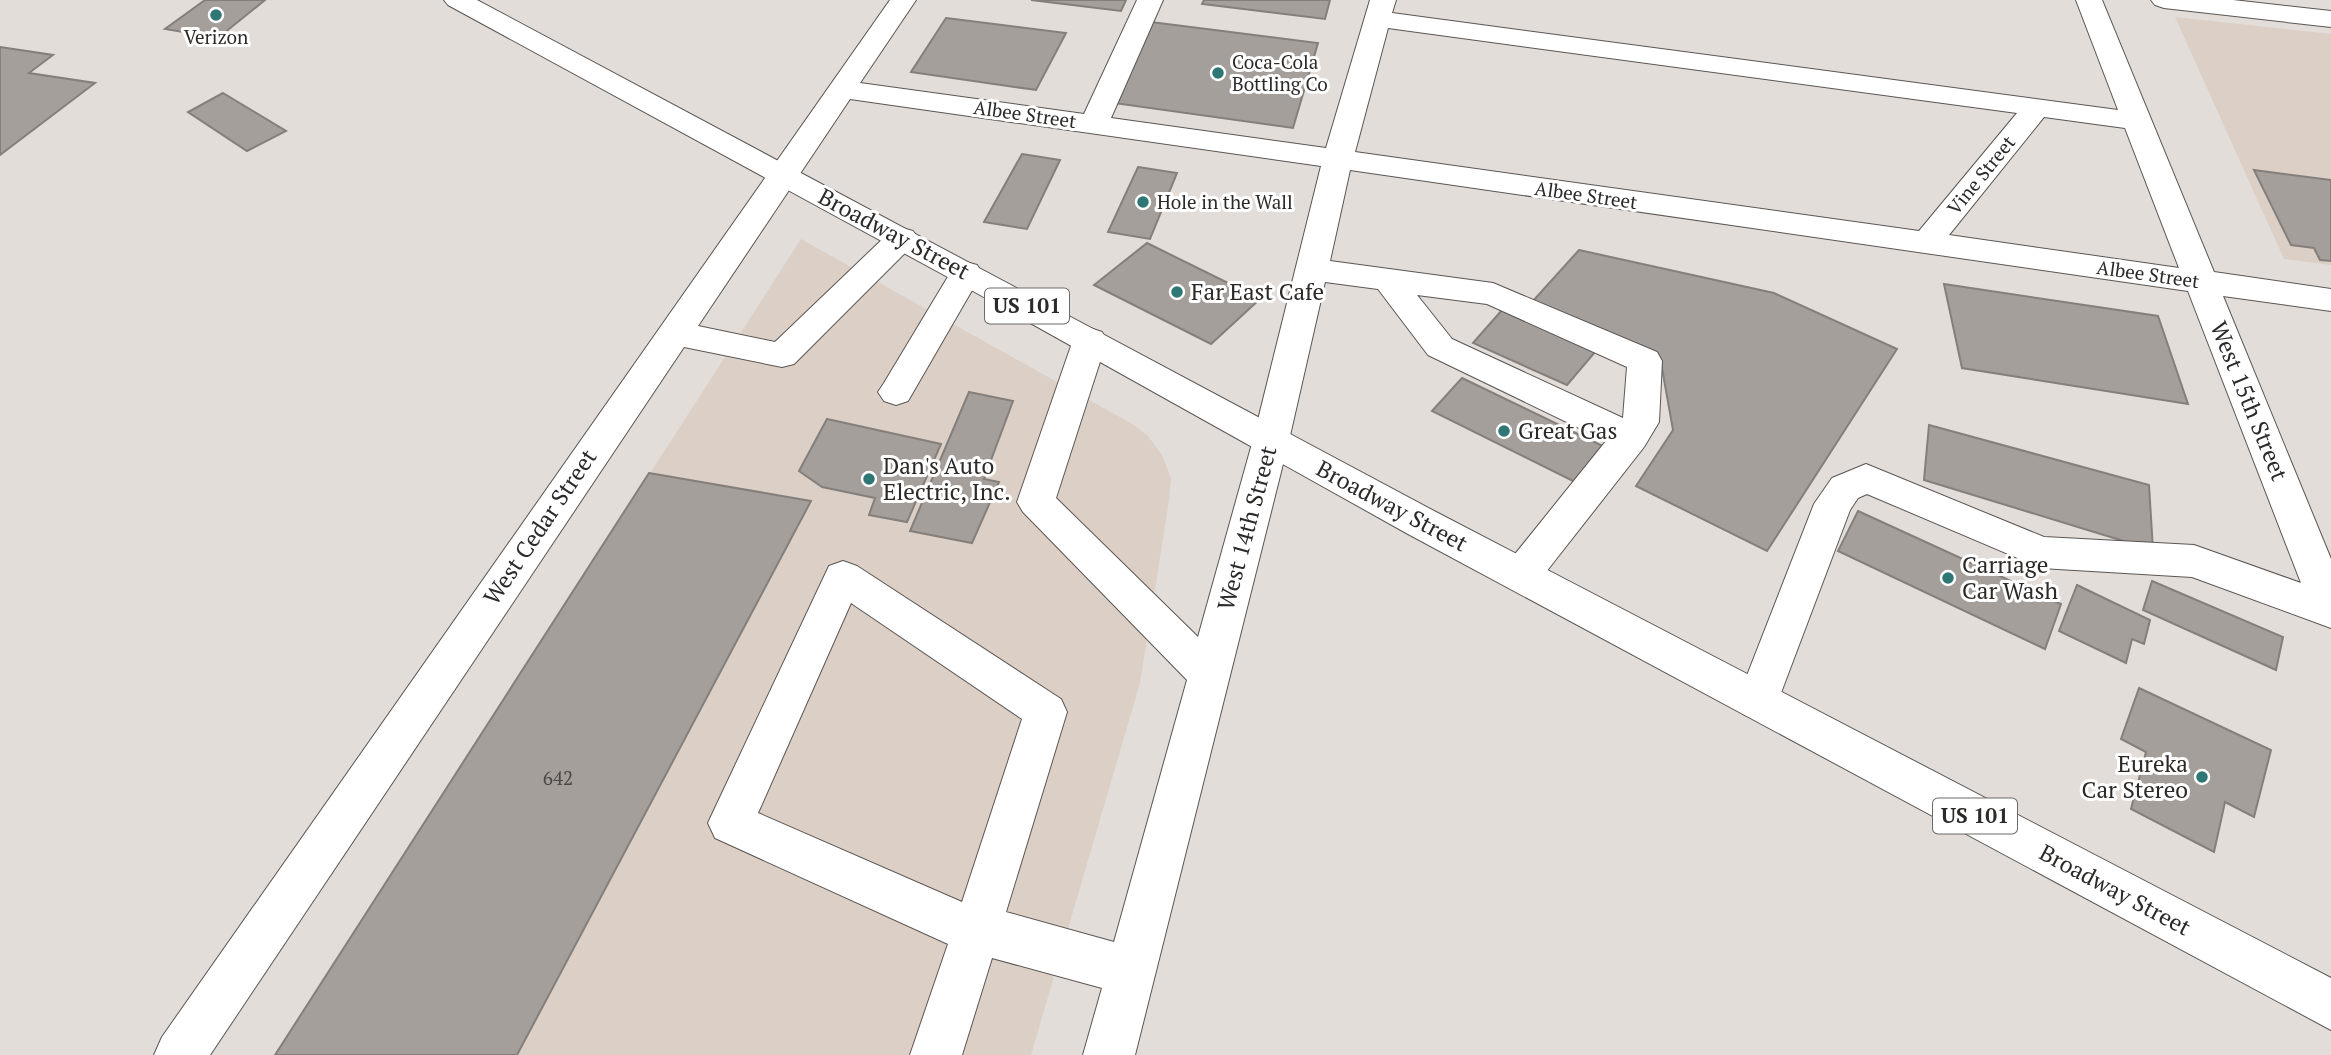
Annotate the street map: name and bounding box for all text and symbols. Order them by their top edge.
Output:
marker: Verizon [208,7,224,23]
place label: Verizon [184,24,248,49]
place label: Coca-Cola Bottling Co [1232,49,1328,96]
marker: Coca-Cola Bottling Co [1210,65,1226,81]
street label: Albee Street [972,94,1078,133]
street label: Vine Street [1941,130,2020,219]
street label: Albee Street [1533,175,1639,214]
street label: Broadway Street [813,181,976,287]
place label: Hole in the Wall [1157,189,1293,214]
marker: Hole in the Wall [1135,194,1151,210]
street label: Albee Street [2095,254,2201,293]
place label: Far East Cafe [1191,276,1324,307]
marker: Far East Cafe [1169,284,1185,300]
road number: US 101 [985,288,1069,324]
street label: West 15th Street [2203,317,2296,485]
place label: Great Gas [1518,415,1617,446]
marker: Great Gas [1496,423,1512,439]
street label: West Cedar Street [476,442,603,611]
street label: West 14th Street [1210,442,1283,614]
place label: Dan's Auto Electric, Inc. [883,450,1011,507]
street label: Broadway Street [1311,453,1474,559]
marker: Dan's Auto Electric, Inc. [861,471,877,487]
place label: Carriage Car Wash [1962,549,2058,606]
marker: Carriage Car Wash [1940,570,1956,586]
place label: Eureka Car Stereo [2082,748,2188,805]
house number: 642 [543,765,573,790]
marker: Eureka Car Stereo [2194,769,2210,785]
road number: US 101 [1933,798,2017,834]
street label: Broadway Street [2034,837,2197,943]

